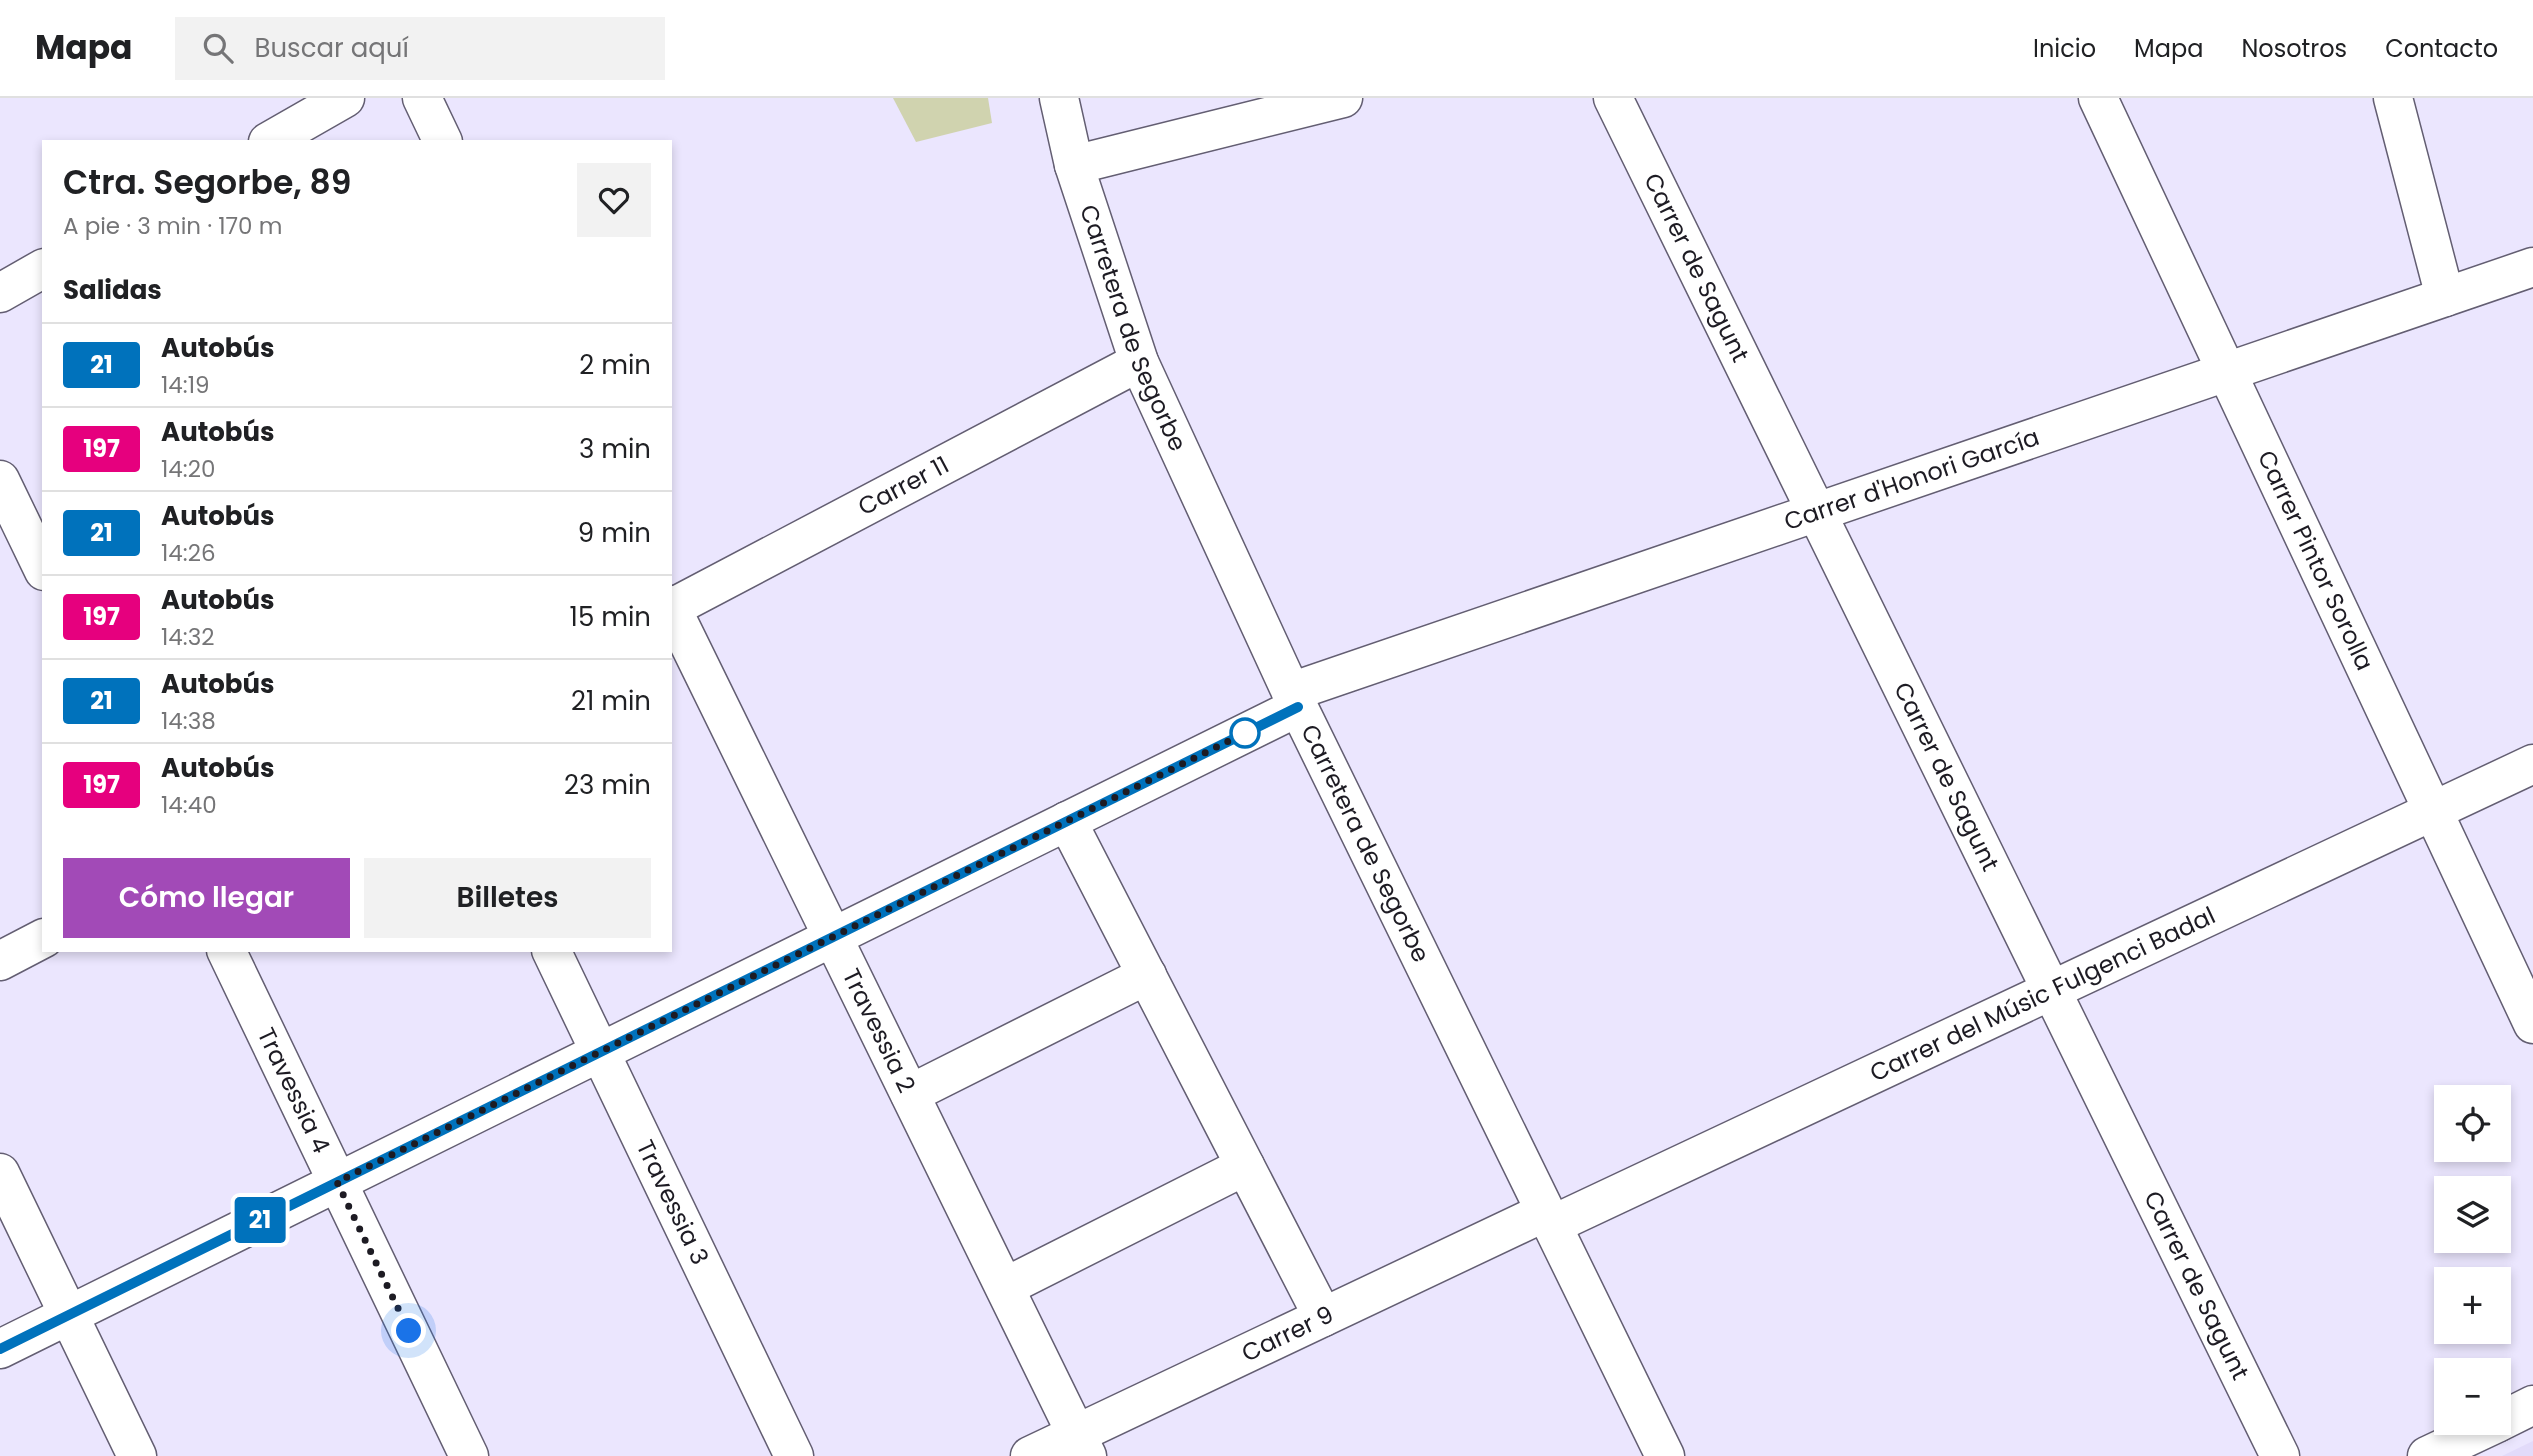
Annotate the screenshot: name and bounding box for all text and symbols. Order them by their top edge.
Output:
search box [175,17,665,80]
text: Mapa [35,24,133,71]
icon: search [199,29,237,67]
text: Buscar aquí [255,30,409,66]
text: Inicio [2033,32,2096,65]
text: Mapa [2134,32,2203,65]
text: Nosotros [2241,32,2347,65]
text: Contacto [2385,32,2498,65]
text: Ctra. Segorbe, 89 [63,159,351,206]
button: heart [577,163,651,237]
street label: Carrer de Sagunt [1636,167,1757,367]
street label: Carretera de Segorbe [1072,200,1195,456]
text: A pie · 3 min · 170 m [63,210,282,242]
text: Salidas [63,272,162,308]
text: Autobús [161,330,275,366]
text: 2 min [579,347,651,383]
text: 21 [90,348,113,381]
text: 14:19 [161,369,210,401]
text: Autobús [161,414,275,450]
street label: Carrer d'Honori García [1780,420,2043,538]
text: 3 min [579,431,651,467]
text: 197 [83,432,120,465]
street label: Carrer Pintor Sorolla [2250,445,2382,676]
street label: Carrer 11 [852,448,955,523]
text: 14:20 [161,453,215,485]
text: Autobús [161,498,275,534]
text: 9 min [578,515,651,551]
text: 21 [90,516,113,549]
text: 14:26 [161,537,216,569]
text: Autobús [161,582,275,618]
text: 15 min [570,599,651,635]
text: 197 [83,600,120,633]
text: 14:32 [161,621,215,653]
text: Autobús [161,666,275,702]
street label: Carrer de Sagunt [1886,676,2007,876]
text: 21 min [571,683,651,719]
text: 21 [90,684,113,717]
text: 14:38 [161,705,216,737]
unlabelled marker [1230,718,1260,748]
street label: Carretera de Segorbe [1293,719,1438,968]
text: Autobús [161,750,275,786]
text: 23 min [564,767,651,803]
text: 197 [83,768,120,801]
text: 14:40 [161,789,217,821]
button: Cómo llegar [63,858,350,938]
button: Billetes [364,858,651,938]
street label: Carrer del Músic Fulgenci Badal [1864,899,2220,1089]
street label: Travessia 2 [835,963,923,1098]
street label: Travessia 4 [250,1022,338,1159]
map controls [2434,1085,2511,1435]
button: locate [2434,1085,2511,1162]
street label: Travessia 3 [629,1135,717,1270]
button: layers [2434,1176,2511,1253]
street label: Carrer de Sagunt [2136,1185,2257,1385]
line badge: 21 [229,1197,292,1243]
text: 21 [249,1203,271,1236]
button: + [2434,1267,2511,1344]
street label: Carrer 9 [1236,1298,1339,1369]
your location [391,1313,426,1348]
button: − [2434,1358,2511,1435]

